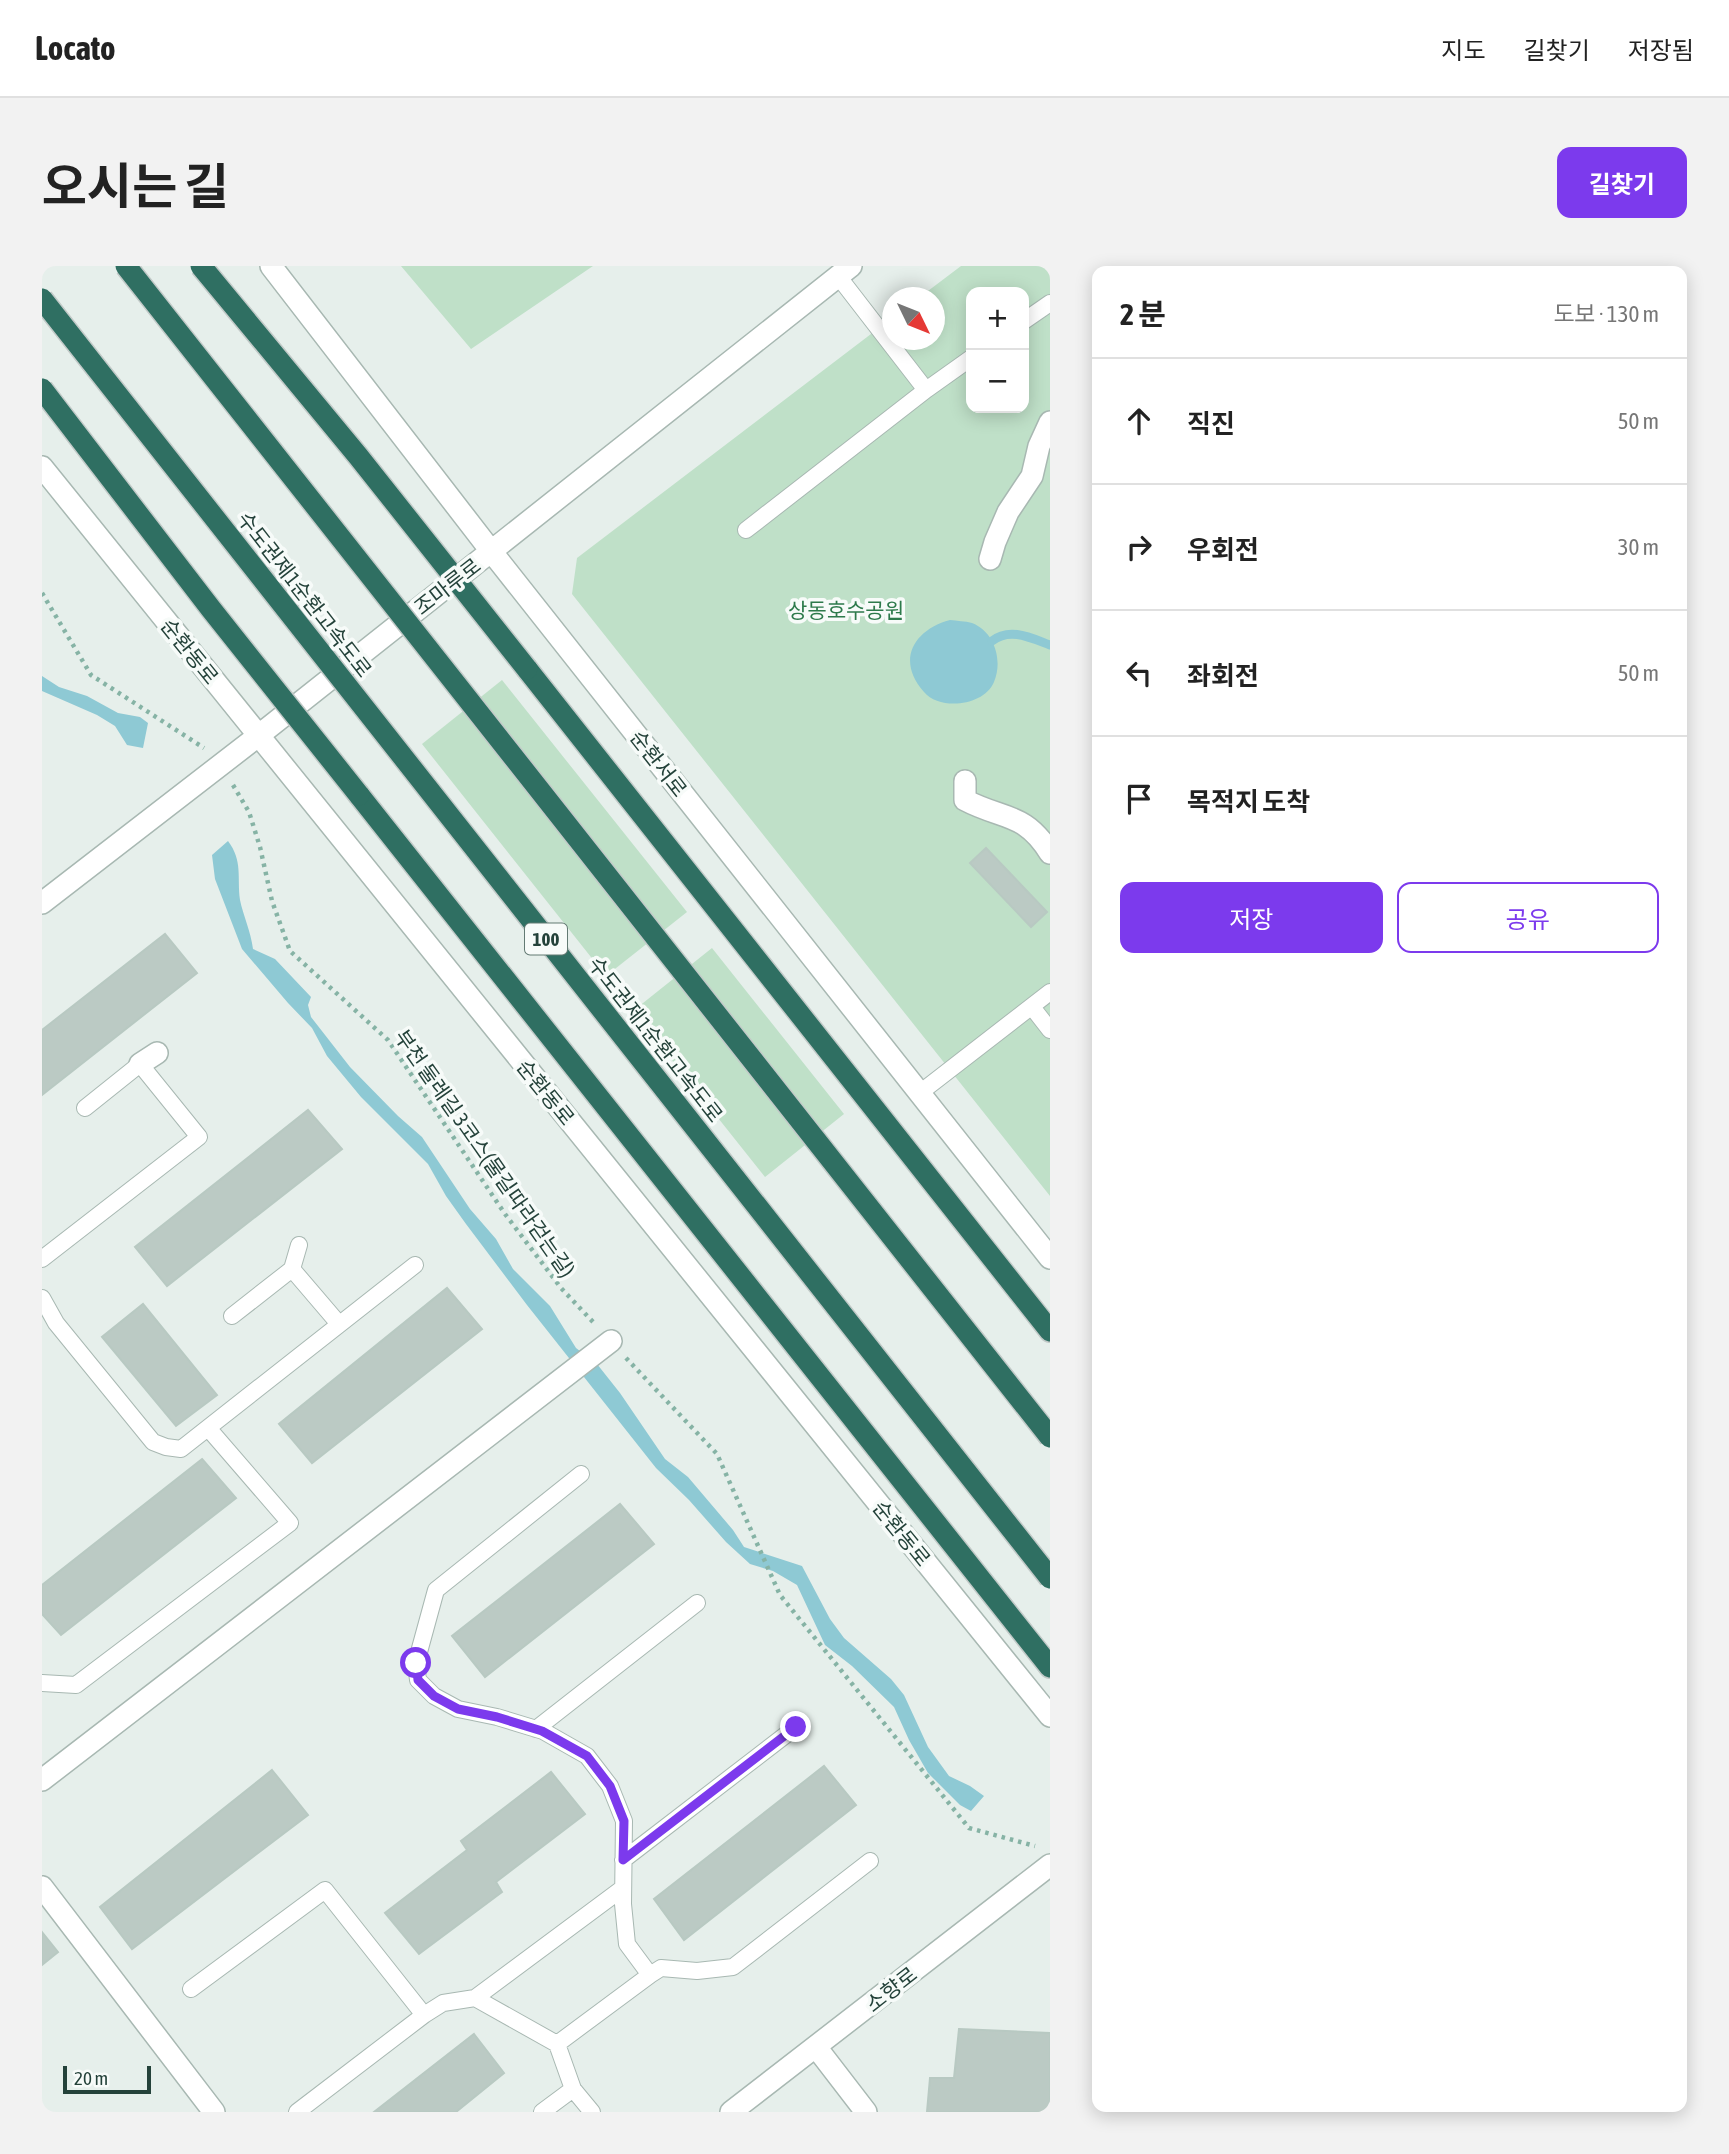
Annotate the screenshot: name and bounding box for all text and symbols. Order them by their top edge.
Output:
text: Locato [35,29,116,67]
text: 지도 [1441,37,1486,64]
text: 길찾기 [1524,37,1590,64]
text: 저장됨 [1628,37,1694,64]
button: 길찾기 [1557,147,1687,218]
text: 오시는 길 [42,158,229,214]
north arrow [882,287,945,350]
map controls [966,287,1029,413]
button: + [966,287,1029,350]
text: 2 분 [1120,297,1166,331]
text: 도보 · 130 m [1553,301,1659,327]
button: − [966,350,1029,413]
icon: ahead [1120,402,1158,440]
text: 50 m [1618,408,1659,434]
text: 직진 [1187,409,1235,439]
street label: 수도권제1순환고속도로 [233,507,377,681]
icon: right [1120,528,1158,566]
text: 30 m [1618,534,1659,560]
text: 우회전 [1187,535,1259,565]
street label: 조마루로 [409,553,485,619]
park label: 상동호수공원 [788,598,904,622]
street label: 순환동로 [156,613,224,689]
icon: left [1120,654,1158,692]
text: 50 m [1618,660,1659,686]
text: 좌회전 [1187,661,1259,691]
street label: 순환서로 [626,725,692,801]
icon: arrive [1120,780,1158,818]
text: 목적지 도착 [1187,787,1310,817]
button: 저장 [1120,882,1383,953]
button: 공유 [1397,882,1659,953]
road number: 100 [525,924,567,954]
street label: 수도권제1순환고속도로 [584,952,728,1126]
street label: 부천 둘레길 3코스(물길따라걷는길) [390,1025,580,1281]
street label: 순환동로 [512,1054,580,1130]
street label: 순환동로 [868,1495,936,1571]
route start [400,1647,431,1678]
route end [780,1711,811,1742]
street label: 소향로 [861,1962,921,2016]
scale bar [63,2063,150,2095]
text: 20 m [74,2067,108,2089]

